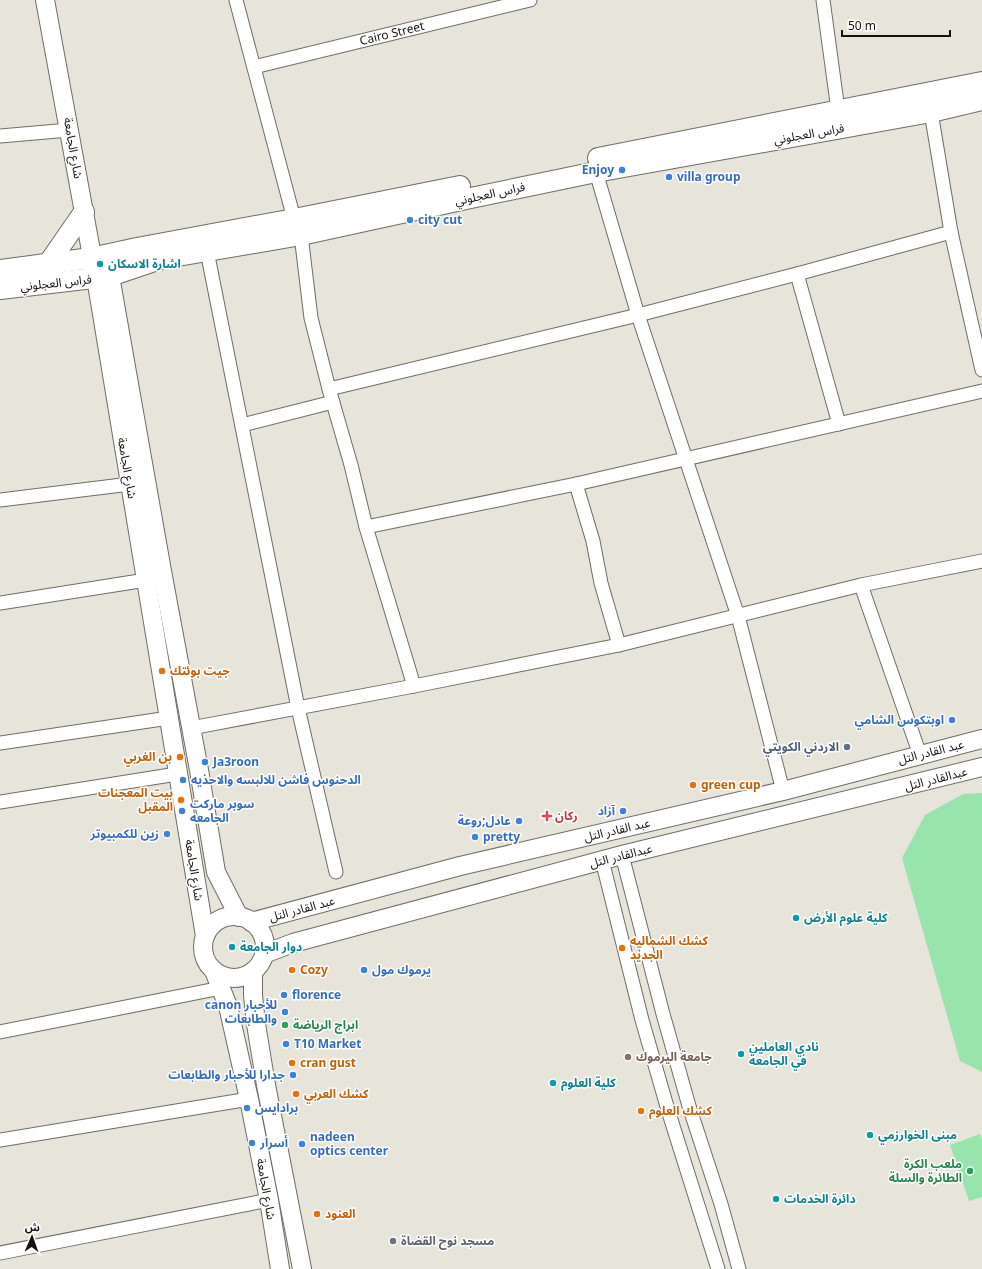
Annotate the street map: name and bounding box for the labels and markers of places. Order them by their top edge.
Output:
place label: Enjoy [582,161,614,178]
marker: Enjoy [617,165,627,175]
place label: villa group [677,168,741,185]
marker: villa group [664,172,674,182]
place label: city cut [418,211,462,228]
marker: city cut [405,215,415,225]
place label: اشارة الاسكان [108,255,181,272]
marker: اشارة الاسكان [95,259,105,269]
place label: جيت بوئتك [170,662,230,679]
marker: جيت بوئتك [157,666,167,676]
place label: اوبتكوس الشامي [855,711,944,730]
marker: اوبتكوس الشامي [947,715,957,725]
place label: الاردني الكويتي [763,738,839,757]
marker: الاردني الكويتي [842,742,852,752]
place label: بن الغربي [124,748,172,767]
marker: بن الغربي [175,752,185,762]
place label: Ja3roon [212,753,259,770]
marker: Ja3roon [200,757,210,767]
place label: الدحنوس فاشن للالبسه والاحذيه [191,771,361,788]
marker: الدحنوس فاشن للالبسه والاحذيه [178,775,188,785]
place label: green cup [701,776,761,793]
marker: green cup [688,780,698,790]
place label: بيت المعجنات المقبل [98,784,173,815]
marker: بيت المعجنات المقبل [176,795,186,805]
place label: سوبر ماركت الجامعه [190,795,254,826]
place label: آزاد [598,802,616,819]
marker: سوبر ماركت الجامعه [177,806,187,816]
marker: آزاد [618,806,628,816]
place label: ركان [555,807,578,824]
marker: ركان [542,811,552,821]
place label: عادل;روعة [458,812,511,829]
marker: عادل;روعة [514,816,524,826]
place label: زين للكمبيوتر [90,825,159,842]
place label: pretty [483,828,520,845]
marker: زين للكمبيوتر [162,829,172,839]
marker: pretty [470,832,480,842]
place label: كلية علوم الأرض [804,909,888,927]
marker: كلية علوم الأرض [791,913,801,923]
place label: كشك الشماليه الجديد [630,932,709,963]
place label: دوار الجامعة [240,938,302,955]
marker: دوار الجامعة [227,942,237,952]
marker: كشك الشماليه الجديد [617,943,627,953]
place label: Cozy [300,961,328,978]
place label: يرموك مول [372,961,431,978]
marker: Cozy [287,965,297,975]
marker: يرموك مول [359,965,369,975]
place label: florence [292,986,341,1003]
marker: florence [279,990,289,1000]
place label: canon للأحبار والطابعات [205,996,277,1027]
marker: canon للأحبار والطابعات [280,1007,290,1017]
place label: ابراج الرياضة [293,1016,358,1034]
marker: ابراج الرياضة [280,1020,290,1030]
place label: T10 Market [294,1035,361,1052]
place label: نادي العاملين في الجامعة [749,1038,819,1071]
marker: T10 Market [281,1039,291,1049]
place label: جامعة اليرموك [636,1048,712,1065]
marker: نادي العاملين في الجامعة [736,1049,746,1059]
marker: جامعة اليرموك [623,1052,633,1062]
place label: cran gust [300,1054,356,1071]
marker: cran gust [287,1058,297,1068]
place label: جدارا للأحبار والطابعات [168,1066,285,1083]
marker: جدارا للأحبار والطابعات [288,1070,298,1080]
place label: كلية العلوم [561,1074,616,1092]
marker: كلية العلوم [548,1078,558,1088]
place label: كشك العربي [304,1085,369,1104]
marker: كشك العربي [291,1089,301,1099]
place label: برادايس [255,1099,298,1116]
place label: كشك العلوم [649,1102,712,1120]
marker: برادايس [242,1103,252,1113]
marker: كشك العلوم [636,1106,646,1116]
place label: مبنى الخوارزمي [878,1126,957,1145]
place label: nadeen optics center [310,1128,389,1159]
marker: مبنى الخوارزمي [865,1130,875,1140]
place label: أسرار [259,1134,288,1151]
marker: أسرار [247,1138,257,1148]
marker: nadeen optics center [297,1139,307,1149]
place label: ملعب الكرة الطائرة والسلة [889,1155,962,1186]
marker: ملعب الكرة الطائرة والسلة [965,1166,975,1176]
place label: دائرة الخدمات [784,1190,856,1207]
marker: دائرة الخدمات [771,1194,781,1204]
place label: العنود [325,1205,356,1222]
marker: العنود [312,1209,322,1219]
place label: مسجد نوح القضاة [401,1232,494,1250]
marker: مسجد نوح القضاة [388,1236,398,1246]

